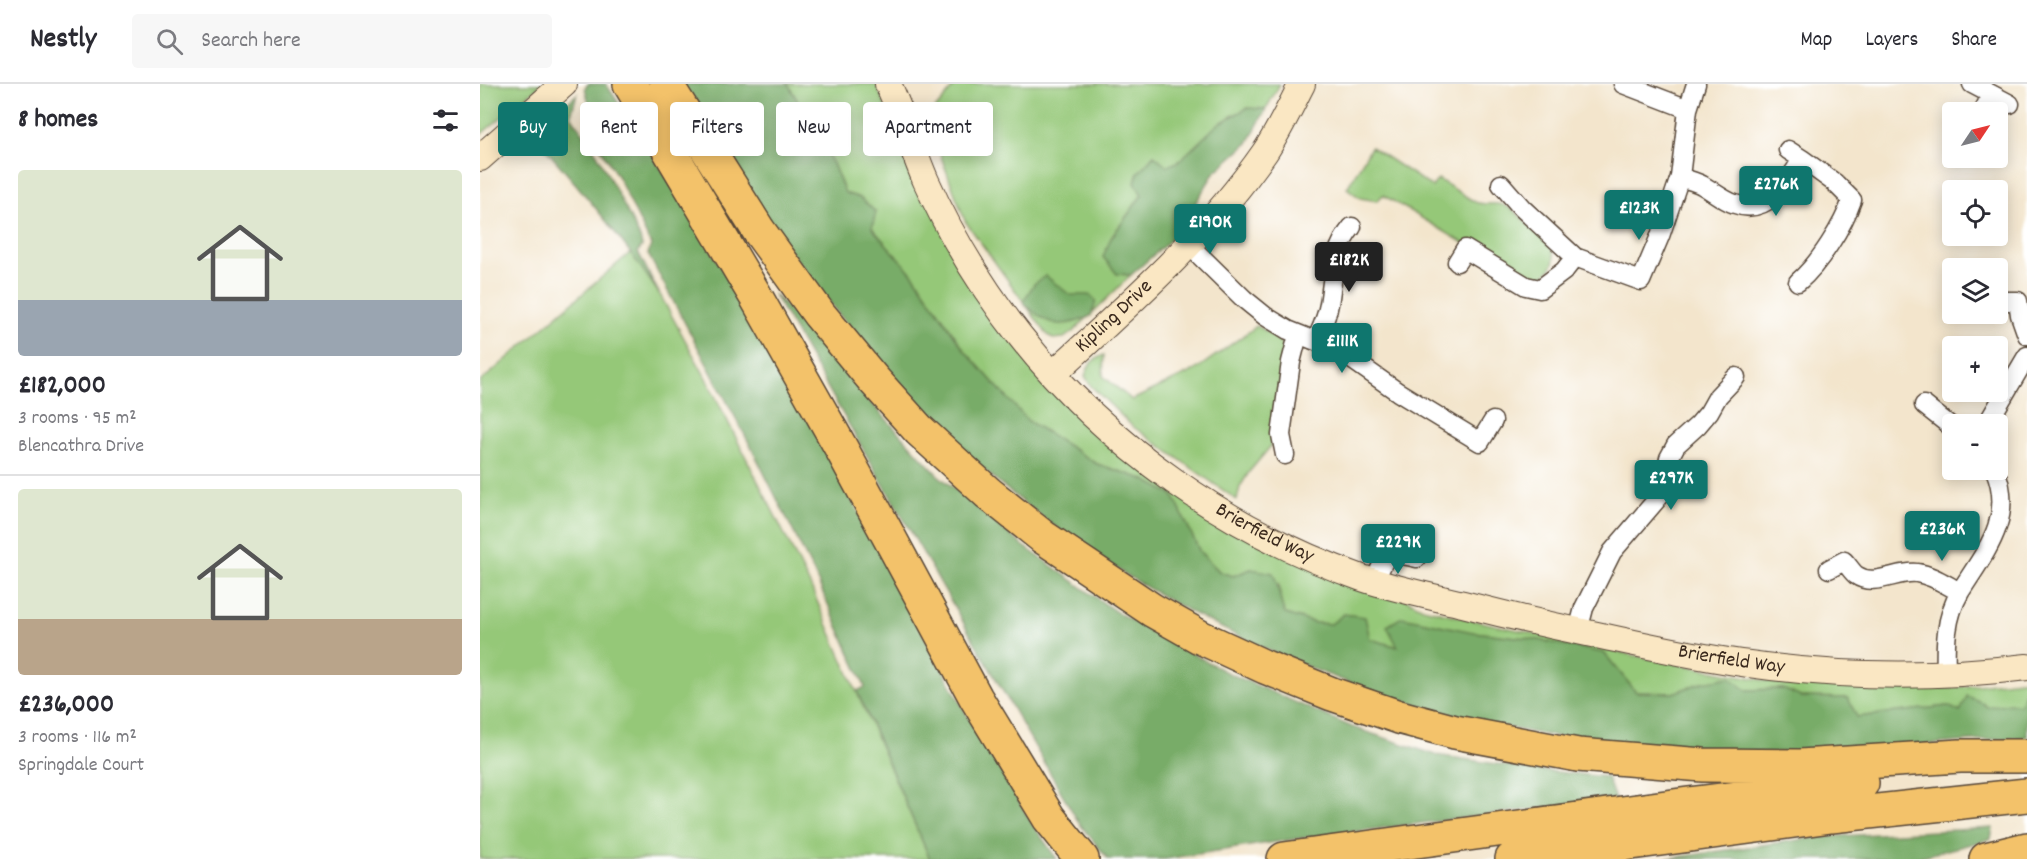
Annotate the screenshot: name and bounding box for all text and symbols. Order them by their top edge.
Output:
search box [132,14,552,68]
text: Nestly [30,21,96,61]
icon: search [153,25,186,58]
text: Search here [201,26,301,57]
text: Map [1801,26,1832,56]
text: Layers [1865,26,1918,56]
text: Share [1951,26,1997,56]
text: 8 homes [18,102,98,139]
chip: Buy [498,102,568,156]
chip: Rent [580,102,658,156]
chip: Filters [670,102,764,156]
chip: New [776,102,851,156]
chip: Apartment [863,102,993,156]
north arrow [1942,102,2008,168]
map controls [1942,102,2008,480]
icon: filters [429,104,462,137]
pin: £276K [1734,166,1818,217]
text: £276K [1753,171,1799,199]
button: locate [1942,180,2008,246]
pin: £123K [1597,190,1681,241]
text: £123K [1618,195,1660,223]
pin: £190K [1168,204,1252,255]
icon: home [186,209,294,317]
text: £190K [1188,209,1232,237]
pin: £182K [1307,242,1391,293]
text: £182K [1329,247,1369,275]
button: layers [1942,258,2008,324]
street label: Kipling Drive [1069,273,1160,361]
pin: £111K [1300,323,1384,374]
text: £111K [1326,328,1358,356]
button: + [1942,336,2008,402]
text: £182,000 [18,368,106,405]
text: 3 rooms · 95 m² [18,405,137,433]
button: − [1942,414,2008,480]
text: Blencathra Drive [18,433,144,461]
pin: £297K [1629,460,1713,511]
text: £297K [1649,465,1693,493]
street label: Brierfield Way [1209,496,1319,572]
pin: £236K [1900,511,1984,562]
text: £236K [1919,516,1965,544]
pin: £229K [1356,524,1440,575]
icon: home [186,528,294,636]
text: £229K [1375,529,1421,557]
street label: Brierfield Way [1675,637,1787,683]
text: £236,000 [18,687,114,724]
text: 3 rooms · 116 m² [18,724,137,752]
text: Springdale Court [18,752,144,780]

